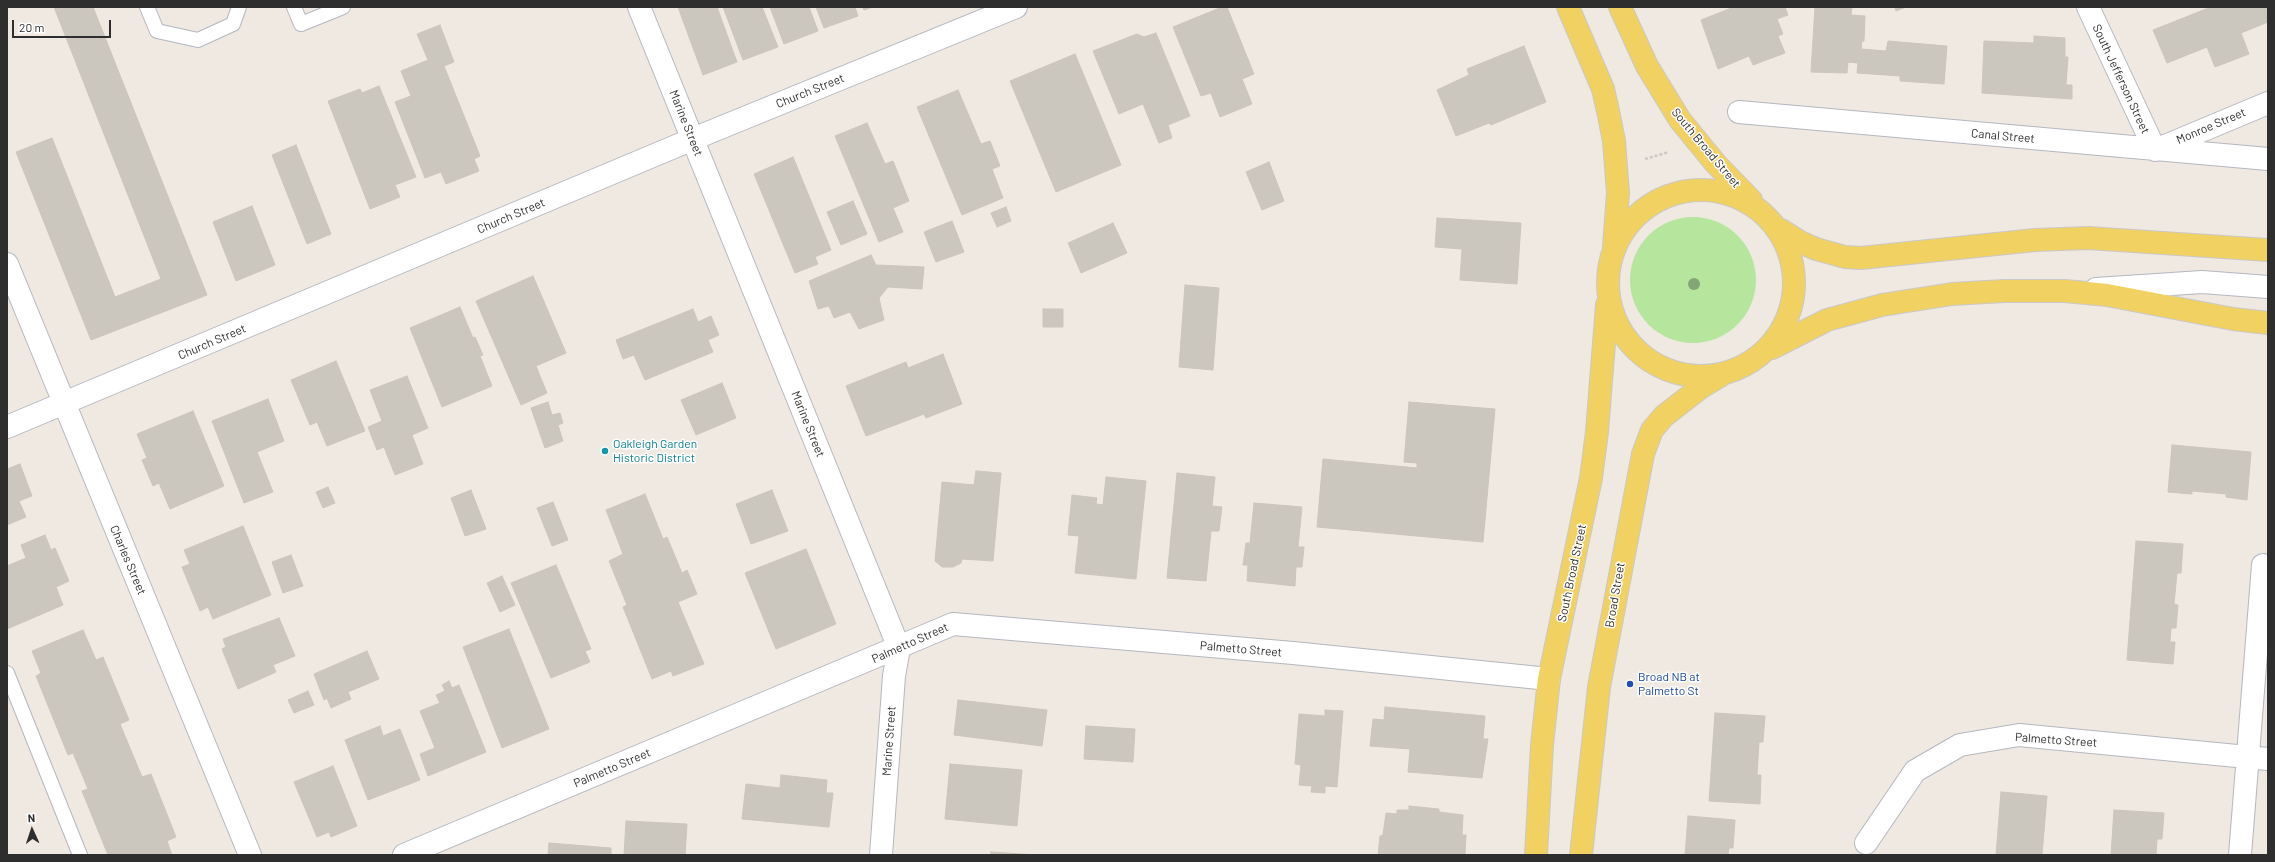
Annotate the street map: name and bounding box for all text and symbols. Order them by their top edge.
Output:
scale bar [14,12,113,38]
text: 20 m [19,20,45,34]
street label: South Jefferson Street [2089,22,2153,136]
street label: Church Street [774,71,846,111]
street label: Marine Street [666,88,706,158]
street label: South Broad Street [1669,105,1743,191]
street label: Monroe Street [2174,105,2248,147]
street label: Canal Street [1971,126,2035,146]
street label: Church Street [475,195,547,237]
street label: Church Street [176,321,248,363]
street label: Marine Street [788,389,828,459]
place label: Oakleigh Garden Historic District [613,437,697,465]
marker: Oakleigh Garden Historic District [600,446,610,456]
street label: Charles Street [107,523,149,597]
street label: South Broad Street [1555,523,1589,623]
street label: Broad Street [1602,561,1628,629]
street label: Palmetto Street [869,620,951,666]
street label: Palmetto Street [1199,638,1283,660]
place label: Broad NB at Palmetto St [1638,670,1700,698]
marker: Broad NB at Palmetto St [1625,679,1635,689]
street label: Marine Street [879,706,899,776]
street label: Palmetto Street [2014,730,2098,750]
street label: Palmetto Street [571,745,653,791]
north arrow [12,810,52,850]
text: N [27,811,35,824]

